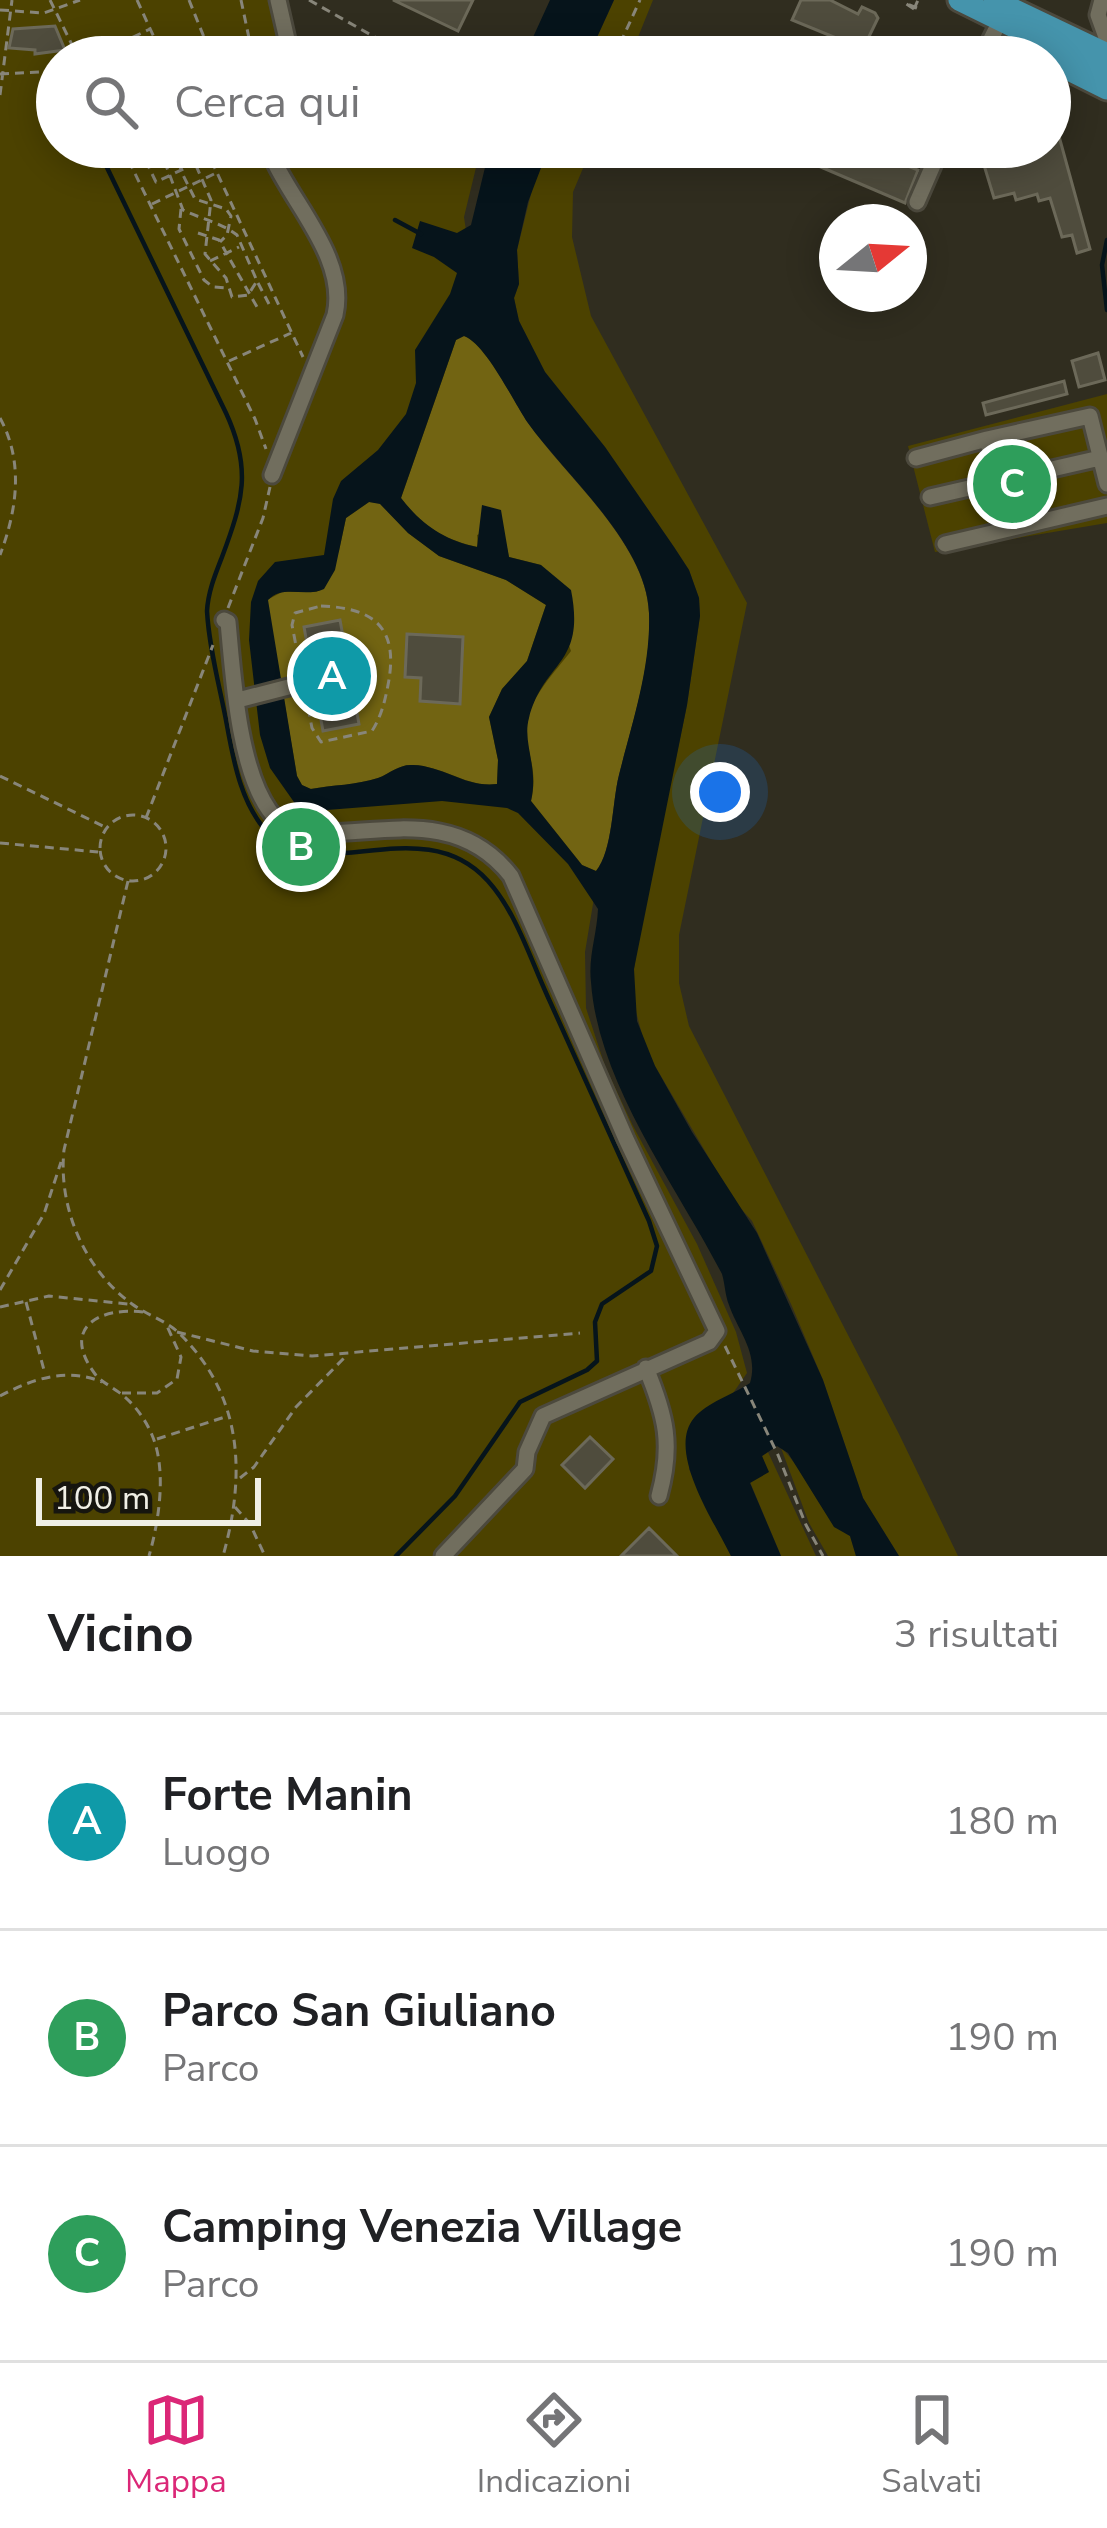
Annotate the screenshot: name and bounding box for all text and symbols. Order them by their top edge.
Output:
search box [36,36,1071,168]
icon: search [78,69,144,135]
text: Cerca qui [174,72,360,133]
north arrow [819,204,927,312]
pin: C [973,439,1051,529]
pin: A [293,631,371,721]
your location [690,762,750,822]
pin: B [262,802,340,892]
scale bar [36,1472,261,1525]
text: 100 m [54,1476,150,1521]
text: Vicino [48,1599,194,1669]
text: 3 risultati [894,1608,1059,1661]
text: Forte Manin [162,1765,413,1826]
text: A [72,1795,102,1848]
text: 180 m [945,1795,1059,1848]
text: Luogo [162,1826,271,1879]
text: Parco San Giuliano [162,1981,556,2042]
text: B [74,2011,100,2064]
text: 190 m [945,2011,1059,2064]
text: Parco [162,2042,259,2095]
text: Camping Venezia Village [162,2197,682,2258]
text: C [74,2227,100,2280]
text: 190 m [945,2227,1059,2280]
text: Parco [162,2258,259,2311]
tab: Mappa [125,2387,227,2504]
tab: Indicazioni [477,2387,631,2504]
tab: Salvati [881,2387,982,2504]

